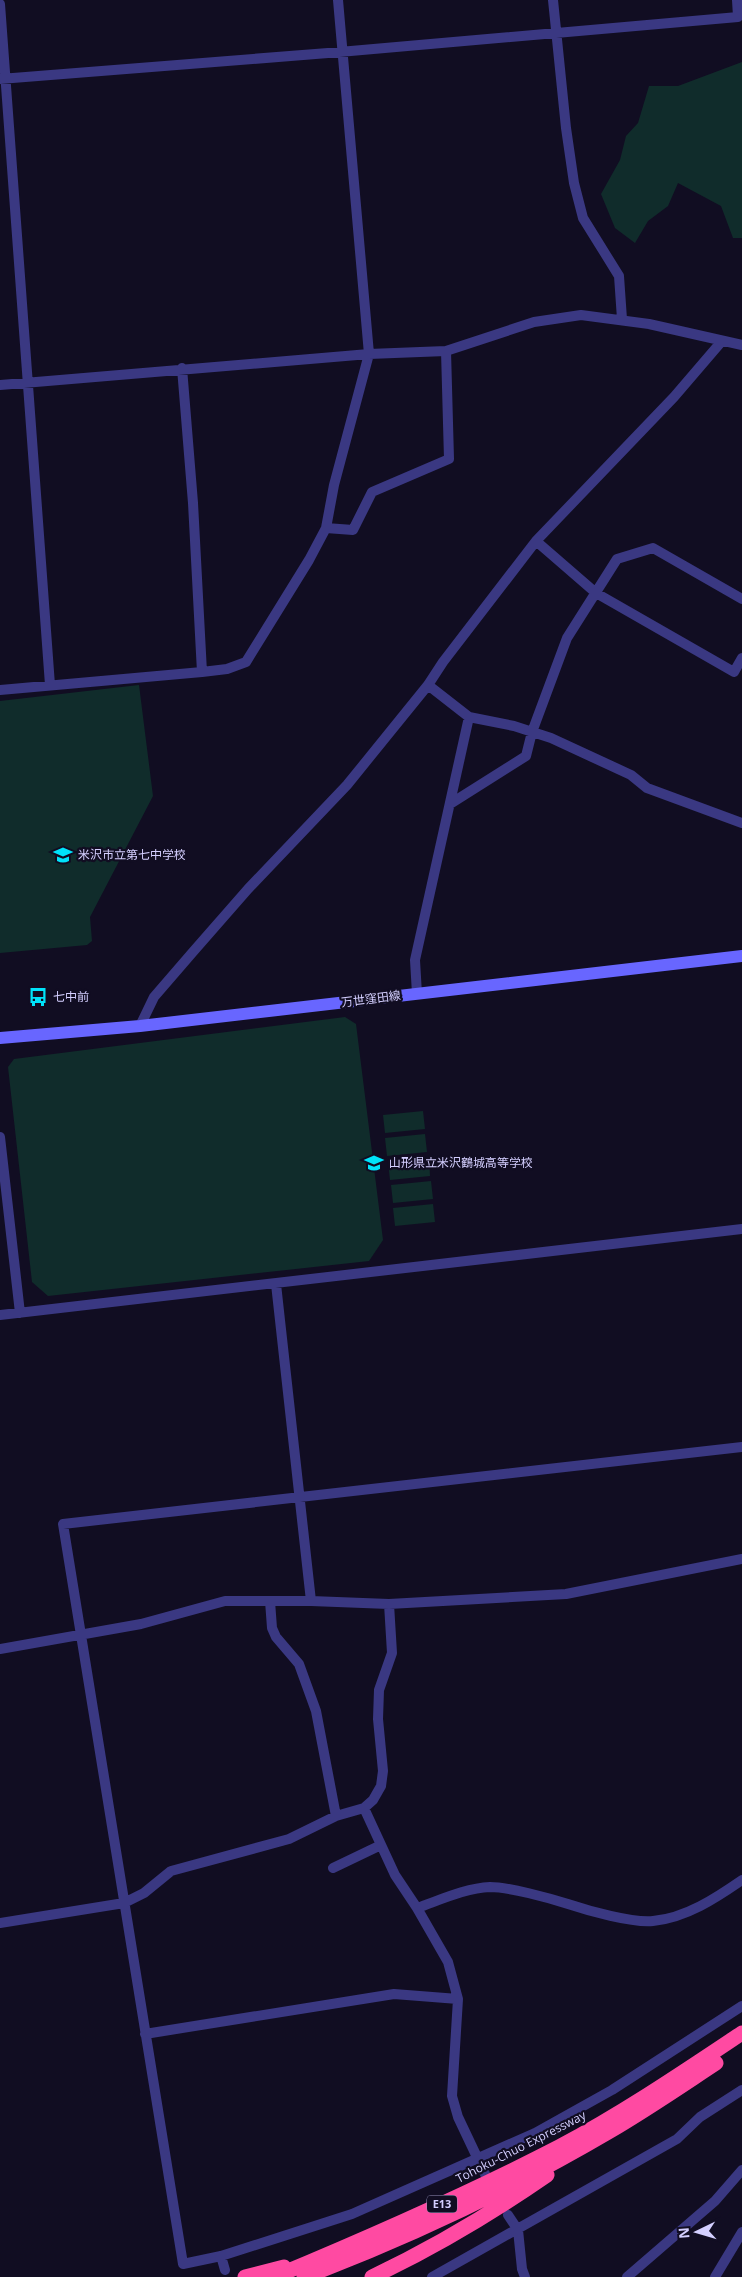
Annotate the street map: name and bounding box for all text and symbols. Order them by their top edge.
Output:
school or university icon: 米沢市立第七中学校 [52,844,74,866]
place label: 米沢市立第七中学校 [78,846,186,863]
bus stop icon: 七中前 [27,986,49,1008]
street label: 万世窪田線 [340,986,402,1011]
place label: 七中前 [53,988,89,1005]
school or university icon: 山形県立米沢鶴城高等学校 [363,1152,385,1174]
place label: 山形県立米沢鶴城高等学校 [389,1154,533,1171]
street label: Tohoku-Chuo Expressway [453,2106,590,2187]
road number: E13 [427,2196,457,2212]
north arrow [672,2207,722,2257]
text: N [674,2227,694,2240]

